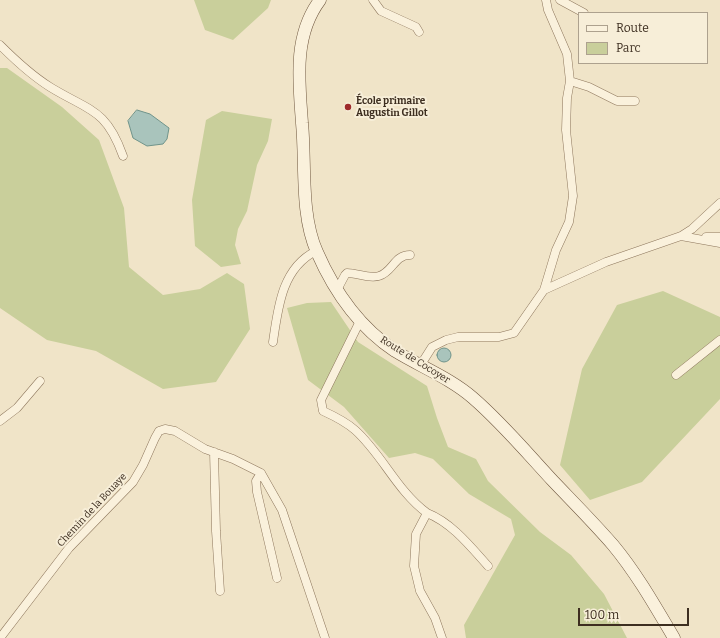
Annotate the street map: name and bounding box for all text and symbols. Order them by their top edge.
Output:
legend [578,12,708,64]
text: Route [616,21,649,35]
text: Parc [616,41,641,55]
place label: École primaire Augustin Gillot [356,95,428,118]
marker: École primaire Augustin Gillot [343,102,353,112]
street label: Route de Cocoyer [378,334,452,386]
street label: Chemin de la Bouaye [55,471,129,549]
scale bar [580,600,691,626]
text: 100 m [585,608,619,622]

